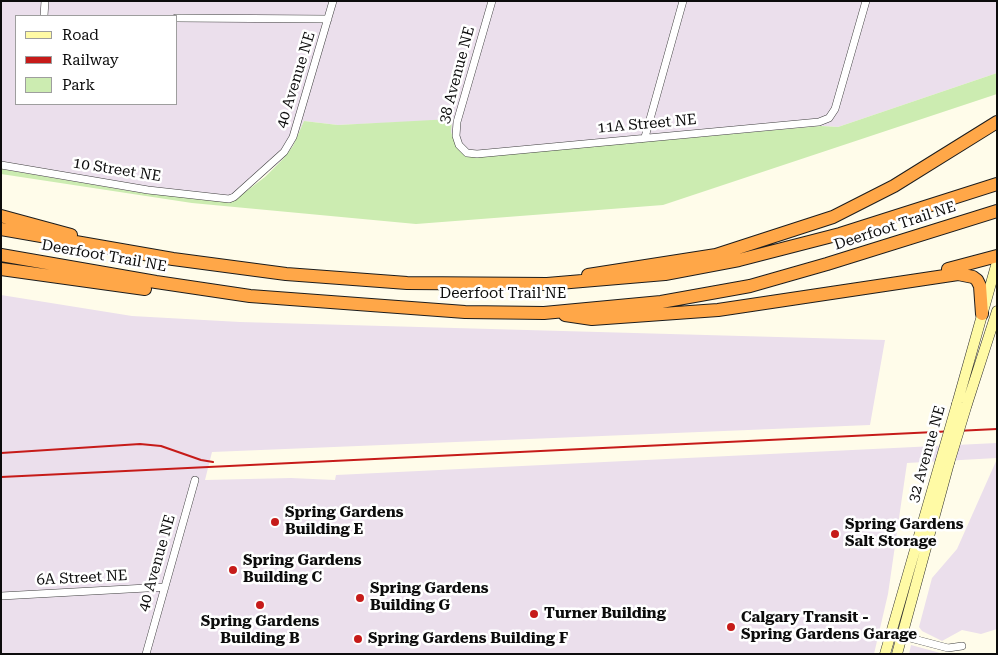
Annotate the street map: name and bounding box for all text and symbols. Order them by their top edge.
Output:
legend [15,15,178,105]
street label: 38 Avenue NE [435,24,479,126]
text: Road [62,26,99,44]
street label: 40 Avenue NE [273,30,319,130]
text: Railway [62,51,119,69]
text: Park [62,76,95,94]
street label: 11A Street NE [597,111,697,137]
street label: 10 Street NE [72,154,162,186]
street label: Deerfoot Trail NE [832,198,958,254]
street label: Deerfoot Trail NE [40,236,168,276]
street label: Deerfoot Trail NE [440,285,566,303]
street label: 32 Avenue NE [905,404,949,504]
place label: Spring Gardens Building E [285,504,403,539]
street label: 40 Avenue NE [135,513,179,613]
marker: Spring Gardens Building E [269,516,281,528]
place label: Spring Gardens Salt Storage [845,516,963,551]
marker: Spring Gardens Salt Storage [829,528,841,540]
place label: Spring Gardens Building C [243,552,361,587]
marker: Spring Gardens Building C [227,564,239,576]
street label: 6A Street NE [36,567,128,589]
place label: Spring Gardens Building G [370,580,488,615]
marker: Spring Gardens Building G [354,592,366,604]
marker: Spring Gardens Building B [254,599,266,611]
place label: Turner Building [544,605,666,623]
marker: Turner Building [528,608,540,620]
place label: Calgary Transit - Spring Gardens Garage [741,609,917,644]
place label: Spring Gardens Building B [201,613,319,648]
marker: Calgary Transit - Spring Gardens Garage [725,621,737,633]
place label: Spring Gardens Building F [368,630,568,648]
marker: Spring Gardens Building F [352,633,364,645]

